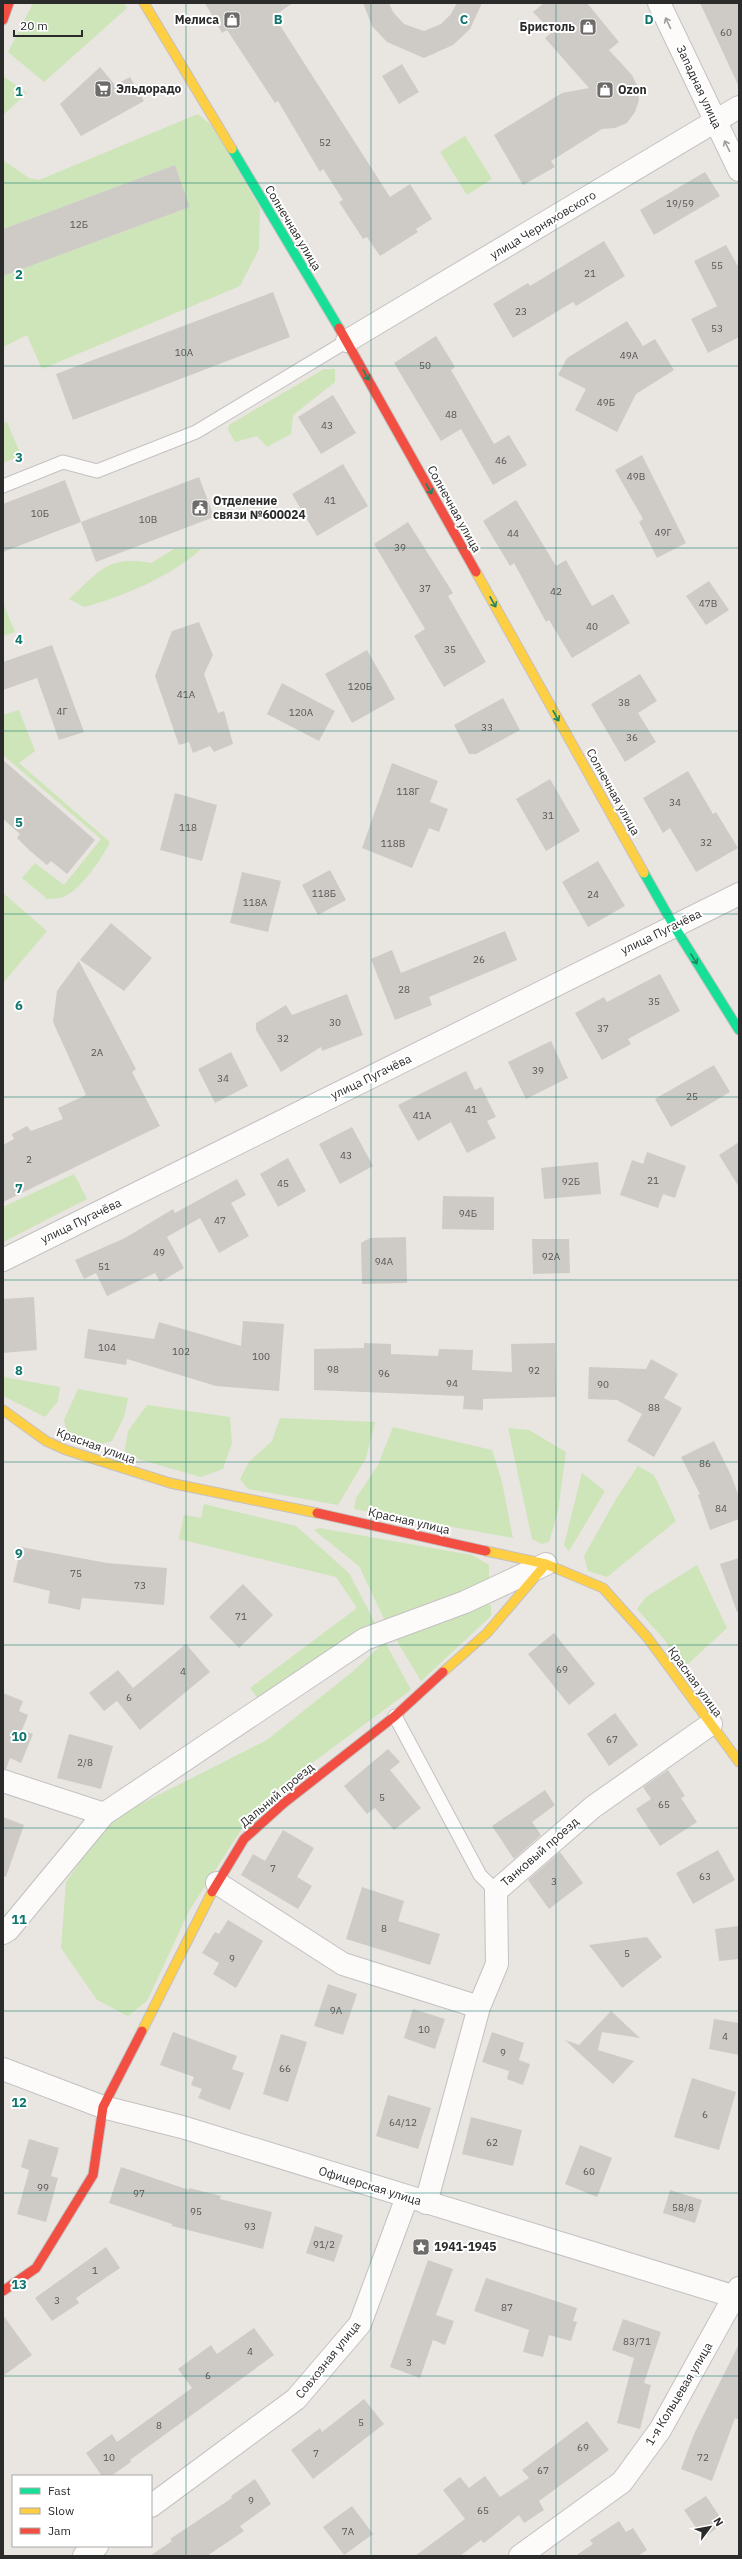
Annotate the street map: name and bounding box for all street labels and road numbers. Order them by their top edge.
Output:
street label: Западная улица [674,43,726,131]
street label: Солнечная улица [262,182,325,274]
street label: улица Черняховского [487,187,599,262]
street label: Солнечная улица [424,463,485,555]
street label: Солнечная улица [583,746,644,838]
street label: улица Пугачёва [618,905,704,958]
street label: улица Пугачёва [328,1050,414,1103]
street label: улица Пугачёва [38,1194,124,1247]
street label: Красная улица [54,1424,138,1467]
street label: Красная улица [367,1504,452,1537]
street label: Красная улица [665,1644,726,1720]
street label: Дальний проезд [236,1759,317,1830]
street label: Танковый проезд [498,1814,582,1890]
street label: Офицерская улица [317,2163,424,2208]
street label: Совхозная улица [292,2318,364,2401]
street label: 1-я Кольцевая улица [642,2339,716,2448]

